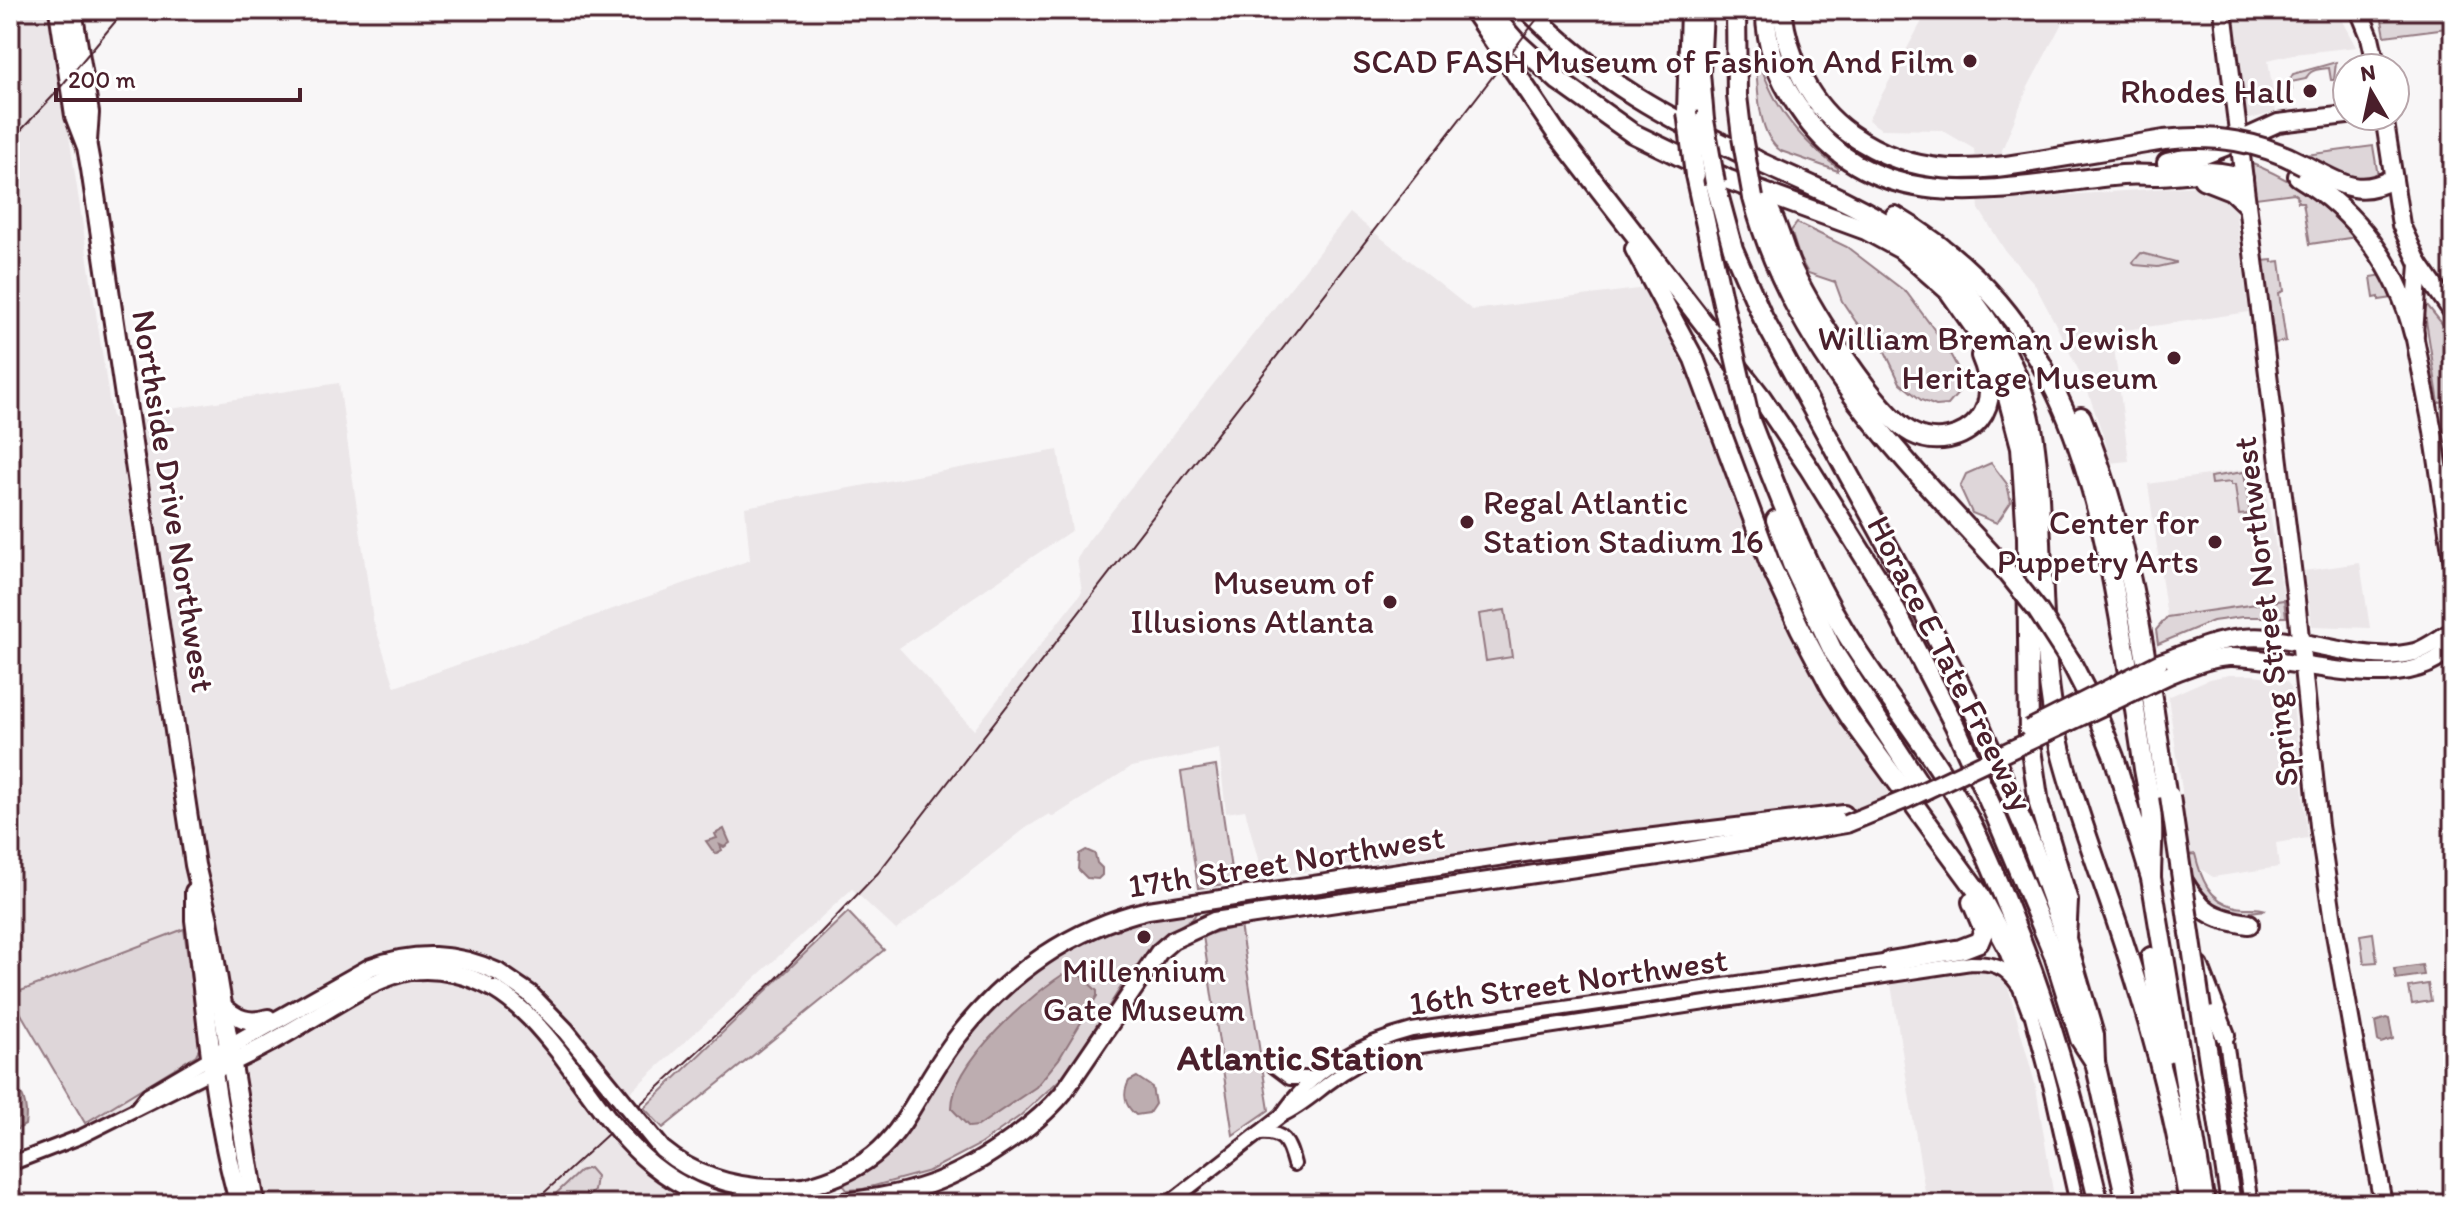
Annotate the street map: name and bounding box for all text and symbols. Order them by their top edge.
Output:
place label: SCAD FASH Museum of Fashion And Film [1352,41,1954,82]
scale bar [56,52,300,102]
marker: SCAD FASH Museum of Fashion And Film [1961,52,1979,70]
north arrow [2331,52,2411,132]
text: N [2358,58,2377,87]
text: 200 m [68,65,136,94]
place label: Rhodes Hall [2120,71,2294,112]
marker: Rhodes Hall [2301,82,2319,100]
street label: Northside Drive Northwest [123,307,224,695]
place label: William Breman Jewish Heritage Museum [1818,318,2158,398]
marker: William Breman Jewish Heritage Museum [2165,349,2183,367]
street label: Spring Street Northwest [2224,434,2307,789]
place label: Regal Atlantic Station Stadium 16 [1483,482,1764,562]
place label: Center for Puppetry Arts [1997,502,2199,582]
street label: Horace E Tate Freeway [1858,509,2043,818]
marker: Regal Atlantic Station Stadium 16 [1458,513,1476,531]
marker: Center for Puppetry Arts [2206,533,2224,551]
place label: Museum of Illusions Atlanta [1130,562,1374,642]
marker: Museum of Illusions Atlanta [1381,593,1399,611]
street label: 17th Street Northwest [1125,816,1447,907]
marker: Millennium Gate Museum [1135,928,1153,946]
street label: 16th Street Northwest [1406,939,1730,1024]
place label: Millennium Gate Museum [1043,950,1245,1030]
district label: Atlantic Station [1177,1036,1424,1079]

